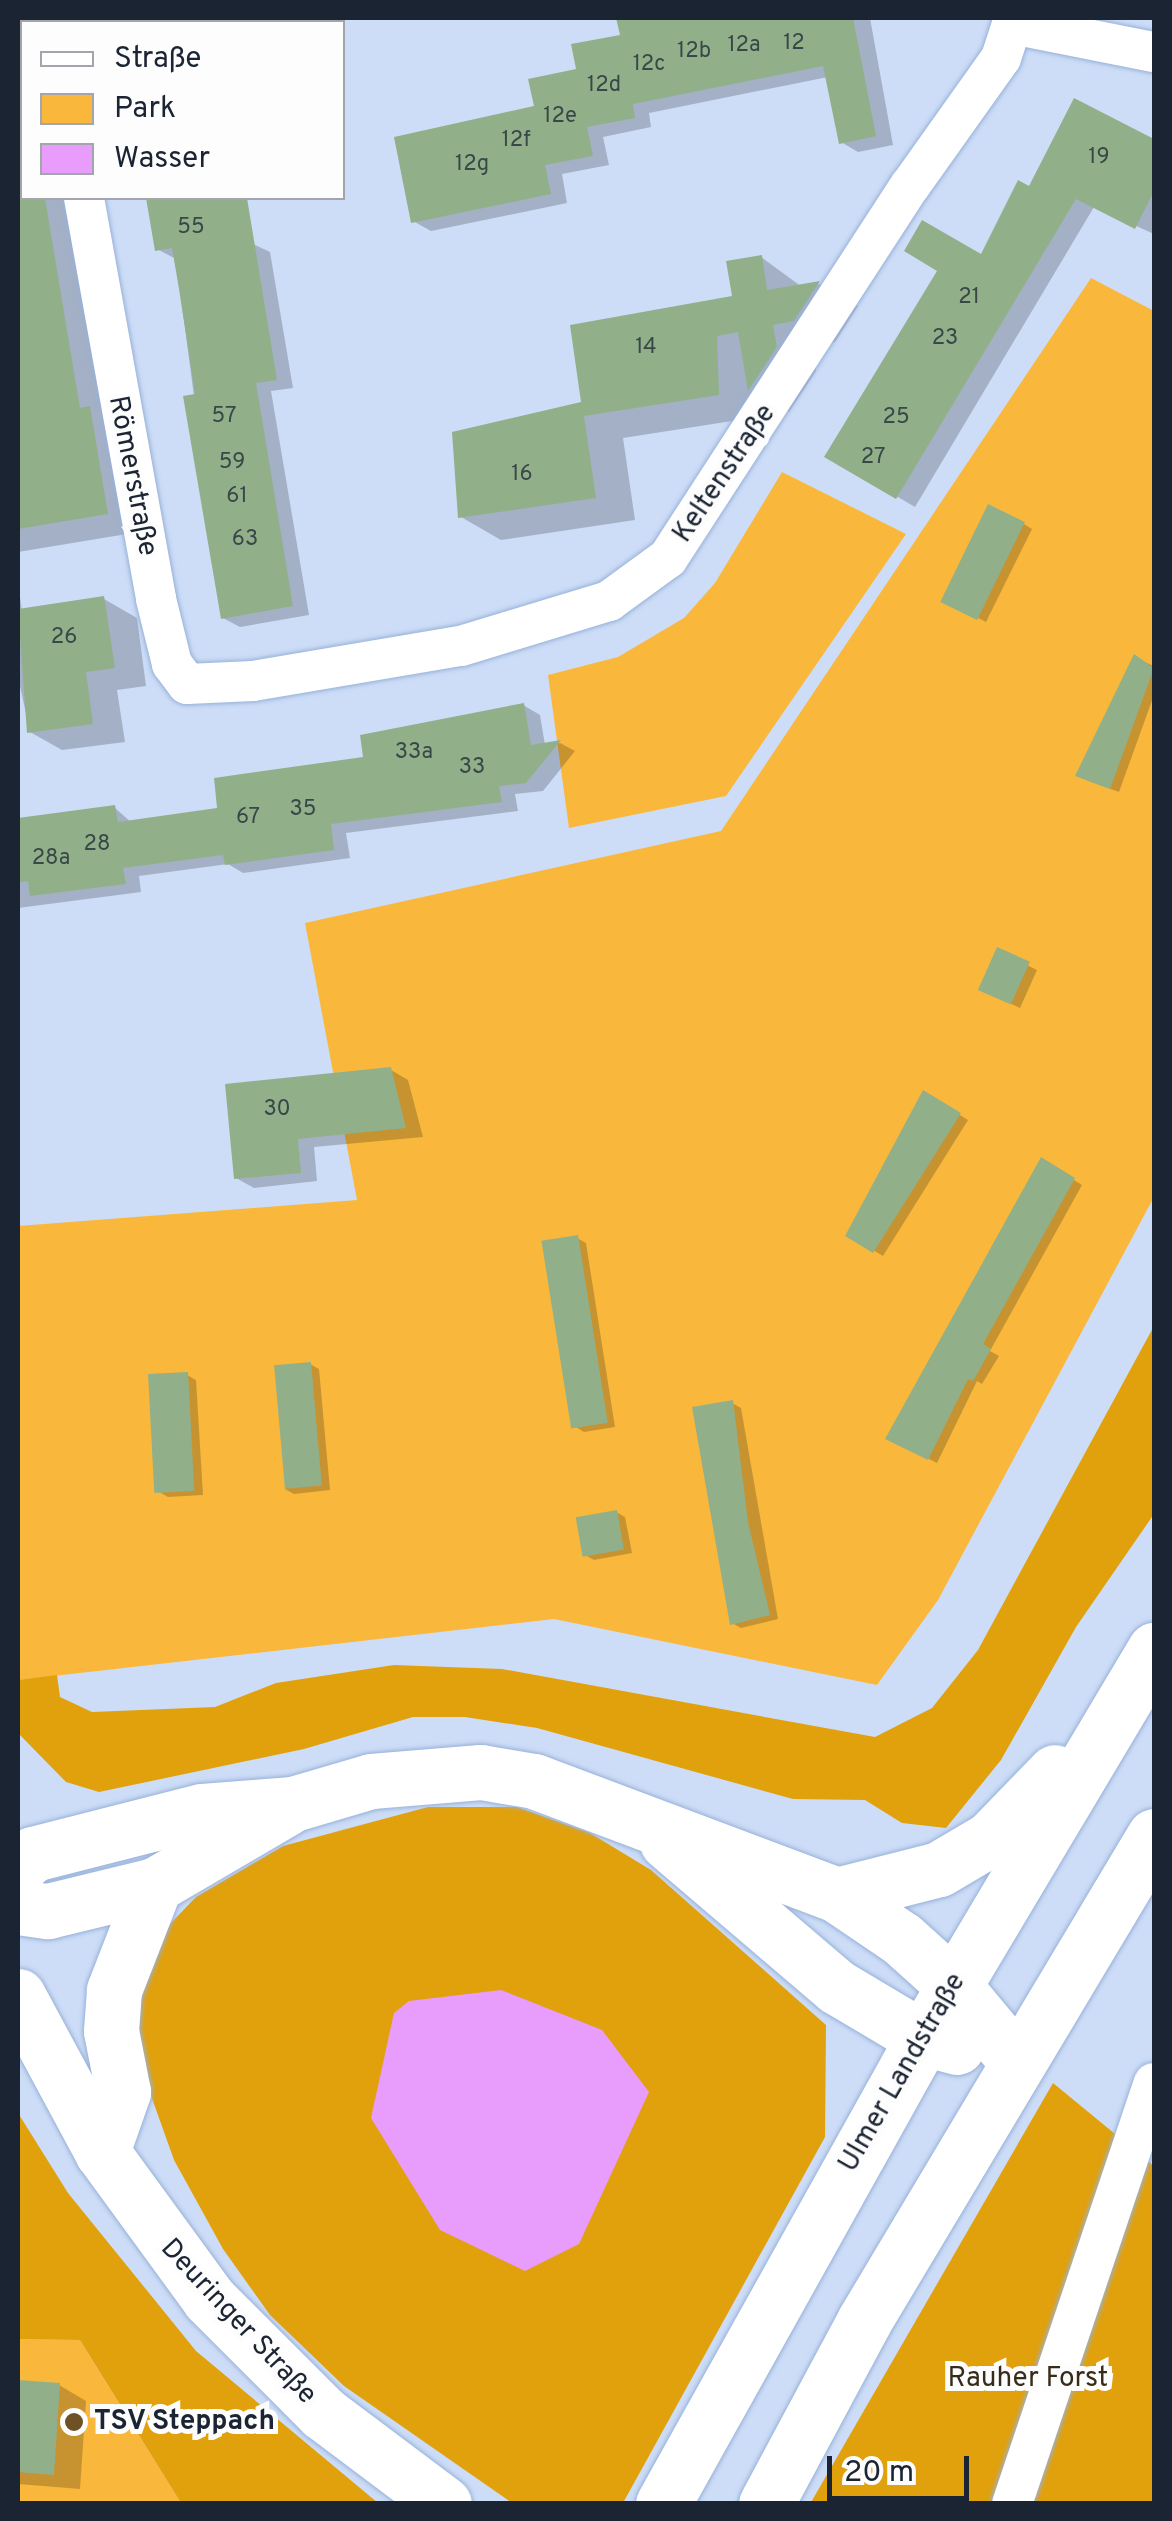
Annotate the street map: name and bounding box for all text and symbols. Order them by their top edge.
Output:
legend [20,20,345,200]
house number: 12 [783,31,805,57]
house number: 12a [727,33,761,59]
house number: 12b [677,39,711,65]
text: Straße [114,41,201,78]
house number: 12c [633,52,665,78]
house number: 12d [587,73,621,99]
text: Park [114,91,176,128]
house number: 12e [543,104,577,130]
house number: 12f [502,128,530,154]
text: Wasser [114,141,210,178]
house number: 19 [1088,145,1110,171]
house number: 12g [455,152,489,178]
house number: 55 [177,215,205,241]
house number: 21 [958,285,980,311]
house number: 23 [932,326,958,352]
house number: 14 [635,335,657,361]
street label: Römerstraße [100,393,164,559]
street label: Keltenstraße [666,398,784,550]
house number: 57 [212,404,236,430]
house number: 25 [882,405,910,431]
house number: 27 [861,445,885,471]
house number: 59 [219,450,245,476]
house number: 16 [511,462,533,488]
house number: 61 [226,484,248,510]
house number: 63 [232,527,258,553]
house number: 26 [51,625,77,651]
house number: 33a [395,740,433,766]
house number: 33 [459,755,485,781]
house number: 35 [290,797,316,823]
house number: 67 [236,805,260,831]
house number: 28 [84,832,110,858]
house number: 28a [32,846,70,872]
house number: 30 [263,1097,291,1123]
street label: Ulmer Landstraße [832,1968,974,2178]
street label: Deuringer Straße [153,2232,323,2412]
park label: Rauher Forst [948,2362,1108,2396]
place label: TSV Steppach [94,2405,276,2439]
marker: TSV Steppach [63,2411,85,2433]
scale bar [832,2436,974,2498]
text: 20 m [844,2455,914,2492]

